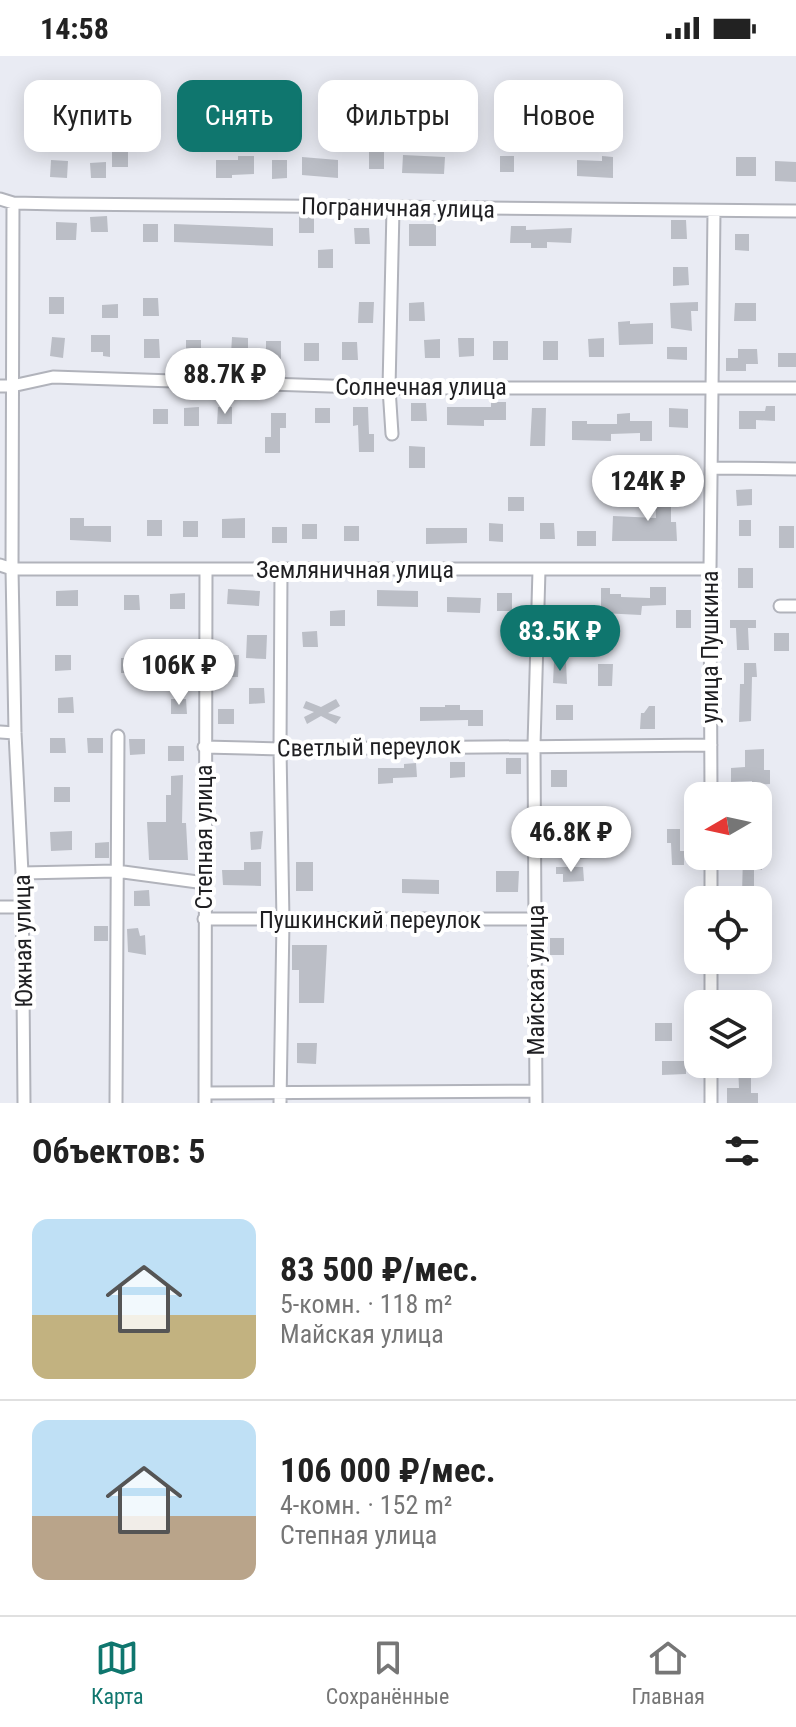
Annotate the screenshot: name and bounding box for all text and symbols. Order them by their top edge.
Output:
text: 14:58 [40,11,109,46]
chip: Купить [24,80,161,152]
chip: Снять [177,80,302,152]
chip: Фильтры [318,80,478,152]
chip: Новое [494,80,623,152]
street label: Пограничная улица [301,192,495,224]
pin: 88.7K ₽ [151,348,299,416]
text: 88.7K ₽ [183,359,267,389]
street label: Солнечная улица [335,373,507,401]
pin: 124K ₽ [583,455,713,523]
text: 124K ₽ [610,466,686,496]
street label: Земляничная улица [256,556,454,584]
street label: улица Пушкина [696,571,724,723]
pin: 83.5K ₽ [486,605,634,673]
text: 83.5K ₽ [518,616,602,646]
pin: 106K ₽ [114,639,244,707]
text: 106K ₽ [141,650,217,680]
street label: Светлый переулок [277,731,462,763]
street label: Степная улица [190,764,218,910]
north arrow [684,782,772,870]
map controls [684,782,772,1078]
pin: 46.8K ₽ [497,806,645,874]
text: 46.8K ₽ [529,817,613,847]
street label: Южная улица [8,874,38,1008]
button: locate [684,886,772,974]
street label: Майская улица [522,904,550,1056]
street label: Пушкинский переулок [259,906,482,934]
button: layers [684,990,772,1078]
icon: filters [720,1129,764,1173]
text: Объектов: 5 [32,1131,206,1171]
text: 83 500 ₽/мес. [280,1249,479,1289]
icon: home [96,1251,192,1347]
text: 5-комн. · 118 m² [280,1289,452,1319]
text: Майская улица [280,1319,444,1349]
text: 106 000 ₽/мес. [280,1450,496,1490]
icon: home [96,1452,192,1548]
text: 4-комн. · 152 m² [280,1490,452,1520]
text: Степная улица [280,1520,437,1550]
tab: Карта [91,1636,144,1709]
tab: Сохранённые [326,1636,449,1709]
tab: Главная [632,1636,705,1709]

